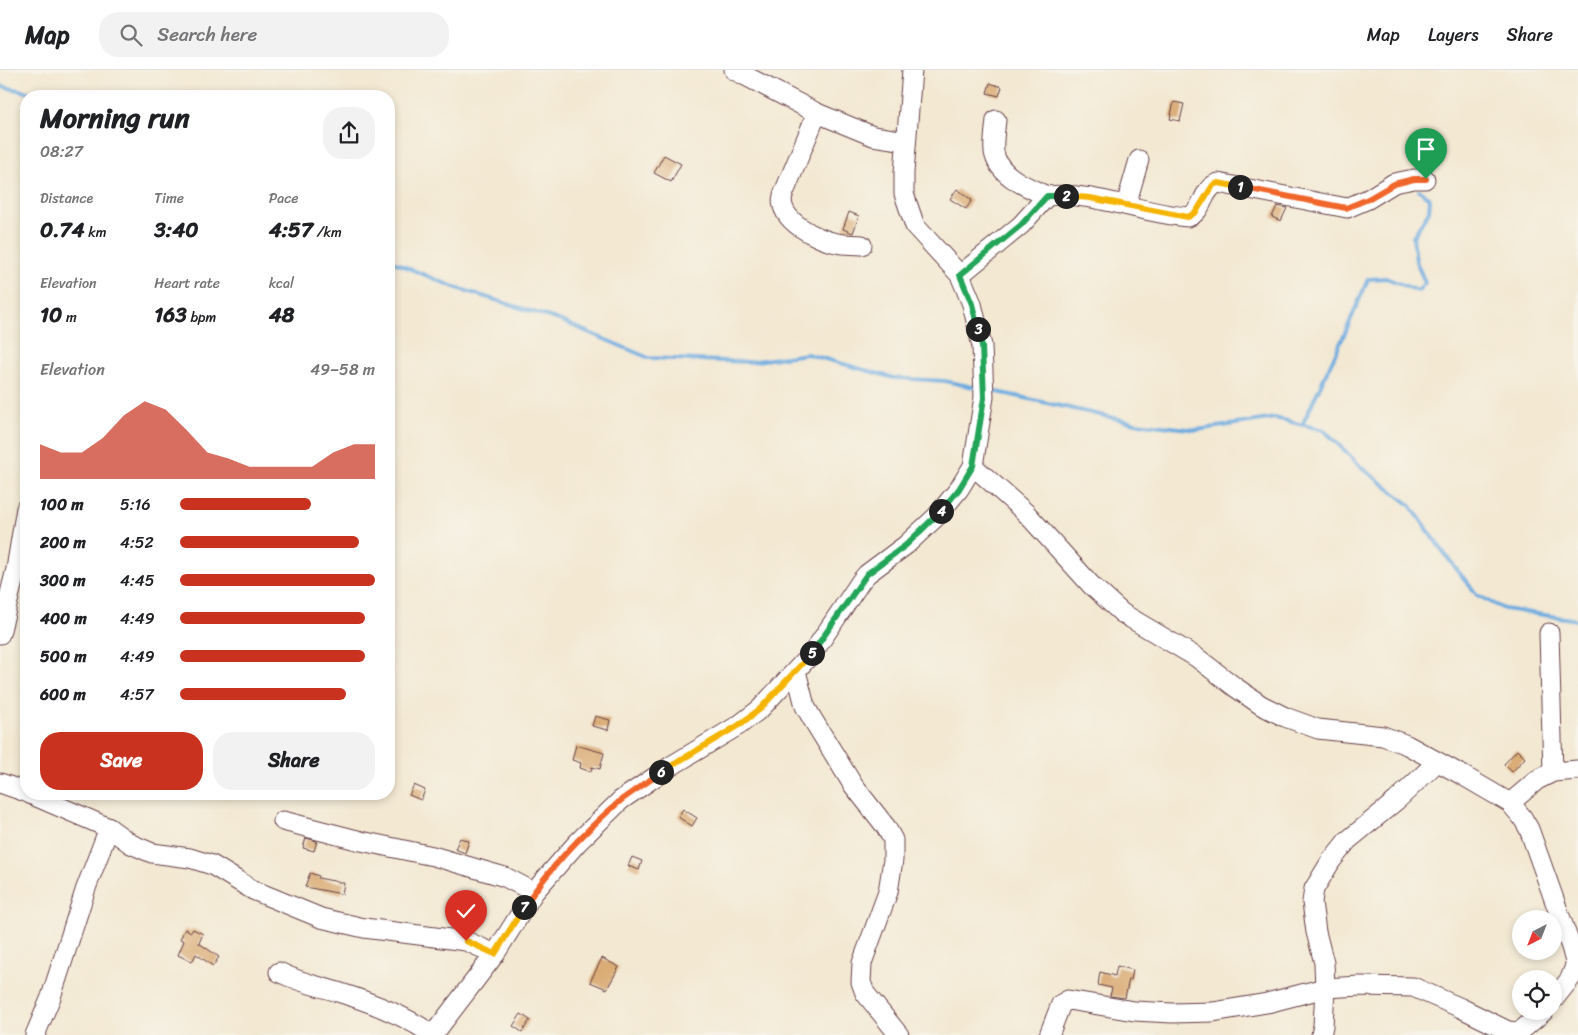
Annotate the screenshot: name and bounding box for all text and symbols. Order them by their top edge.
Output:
search box [99,12,449,57]
text: Map [25,14,69,56]
text: Search here [157,18,257,51]
text: Map [1367,19,1400,51]
text: Layers [1428,19,1479,51]
text: Share [1507,19,1553,51]
icon: search [117,21,145,49]
text: Morning run [40,93,190,142]
button: share [323,107,375,159]
pin [1405,128,1447,179]
icon: arrive [1412,135,1440,163]
text: 08:27 [40,137,83,166]
pin: 1 [1228,174,1252,200]
text: 1 [1237,175,1244,200]
pin: 2 [1054,184,1078,208]
text: 2 [1062,184,1071,209]
text: Distance [40,186,93,211]
text: Time [154,186,184,211]
text: Pace [269,186,298,211]
text: 0.74 [40,211,85,249]
text: 3:40 [154,211,199,249]
text: 4:57 [269,211,313,249]
text: km [85,220,107,245]
text: /km [313,220,342,245]
text: Elevation [40,271,97,296]
text: Heart rate [154,271,220,296]
text: kcal [269,271,294,296]
text: 10 [40,296,62,334]
text: 163 [154,296,187,334]
text: 48 [269,296,294,334]
text: m [62,305,77,330]
text: bpm [187,305,216,330]
pin: 3 [966,316,990,342]
text: 3 [975,317,982,342]
text: Elevation [40,355,105,384]
text: 49–58 m [310,355,375,384]
text: 100 m [40,490,84,519]
text: 5:16 [120,490,151,519]
pin: 4 [928,498,954,524]
text: 4 [937,499,946,524]
text: 200 m [40,528,86,557]
text: 4:52 [120,528,154,557]
text: 300 m [40,566,85,595]
text: 4:45 [120,566,155,595]
text: 400 m [40,604,87,633]
text: 4:49 [120,604,155,633]
pin: 5 [800,640,824,666]
text: 5 [808,641,817,666]
text: 500 m [40,642,86,671]
text: 4:49 [120,642,155,671]
text: 600 m [40,680,86,709]
text: 4:57 [120,680,154,709]
button: Save [40,732,203,790]
button: Share [213,732,375,790]
pin: 6 [648,760,674,784]
text: 6 [658,760,665,785]
pin [445,890,487,941]
pin: 7 [512,894,536,920]
text: 7 [521,895,529,920]
icon: check [452,897,480,925]
north arrow [1512,910,1562,960]
map controls [1512,910,1562,1020]
button: locate [1512,970,1562,1020]

